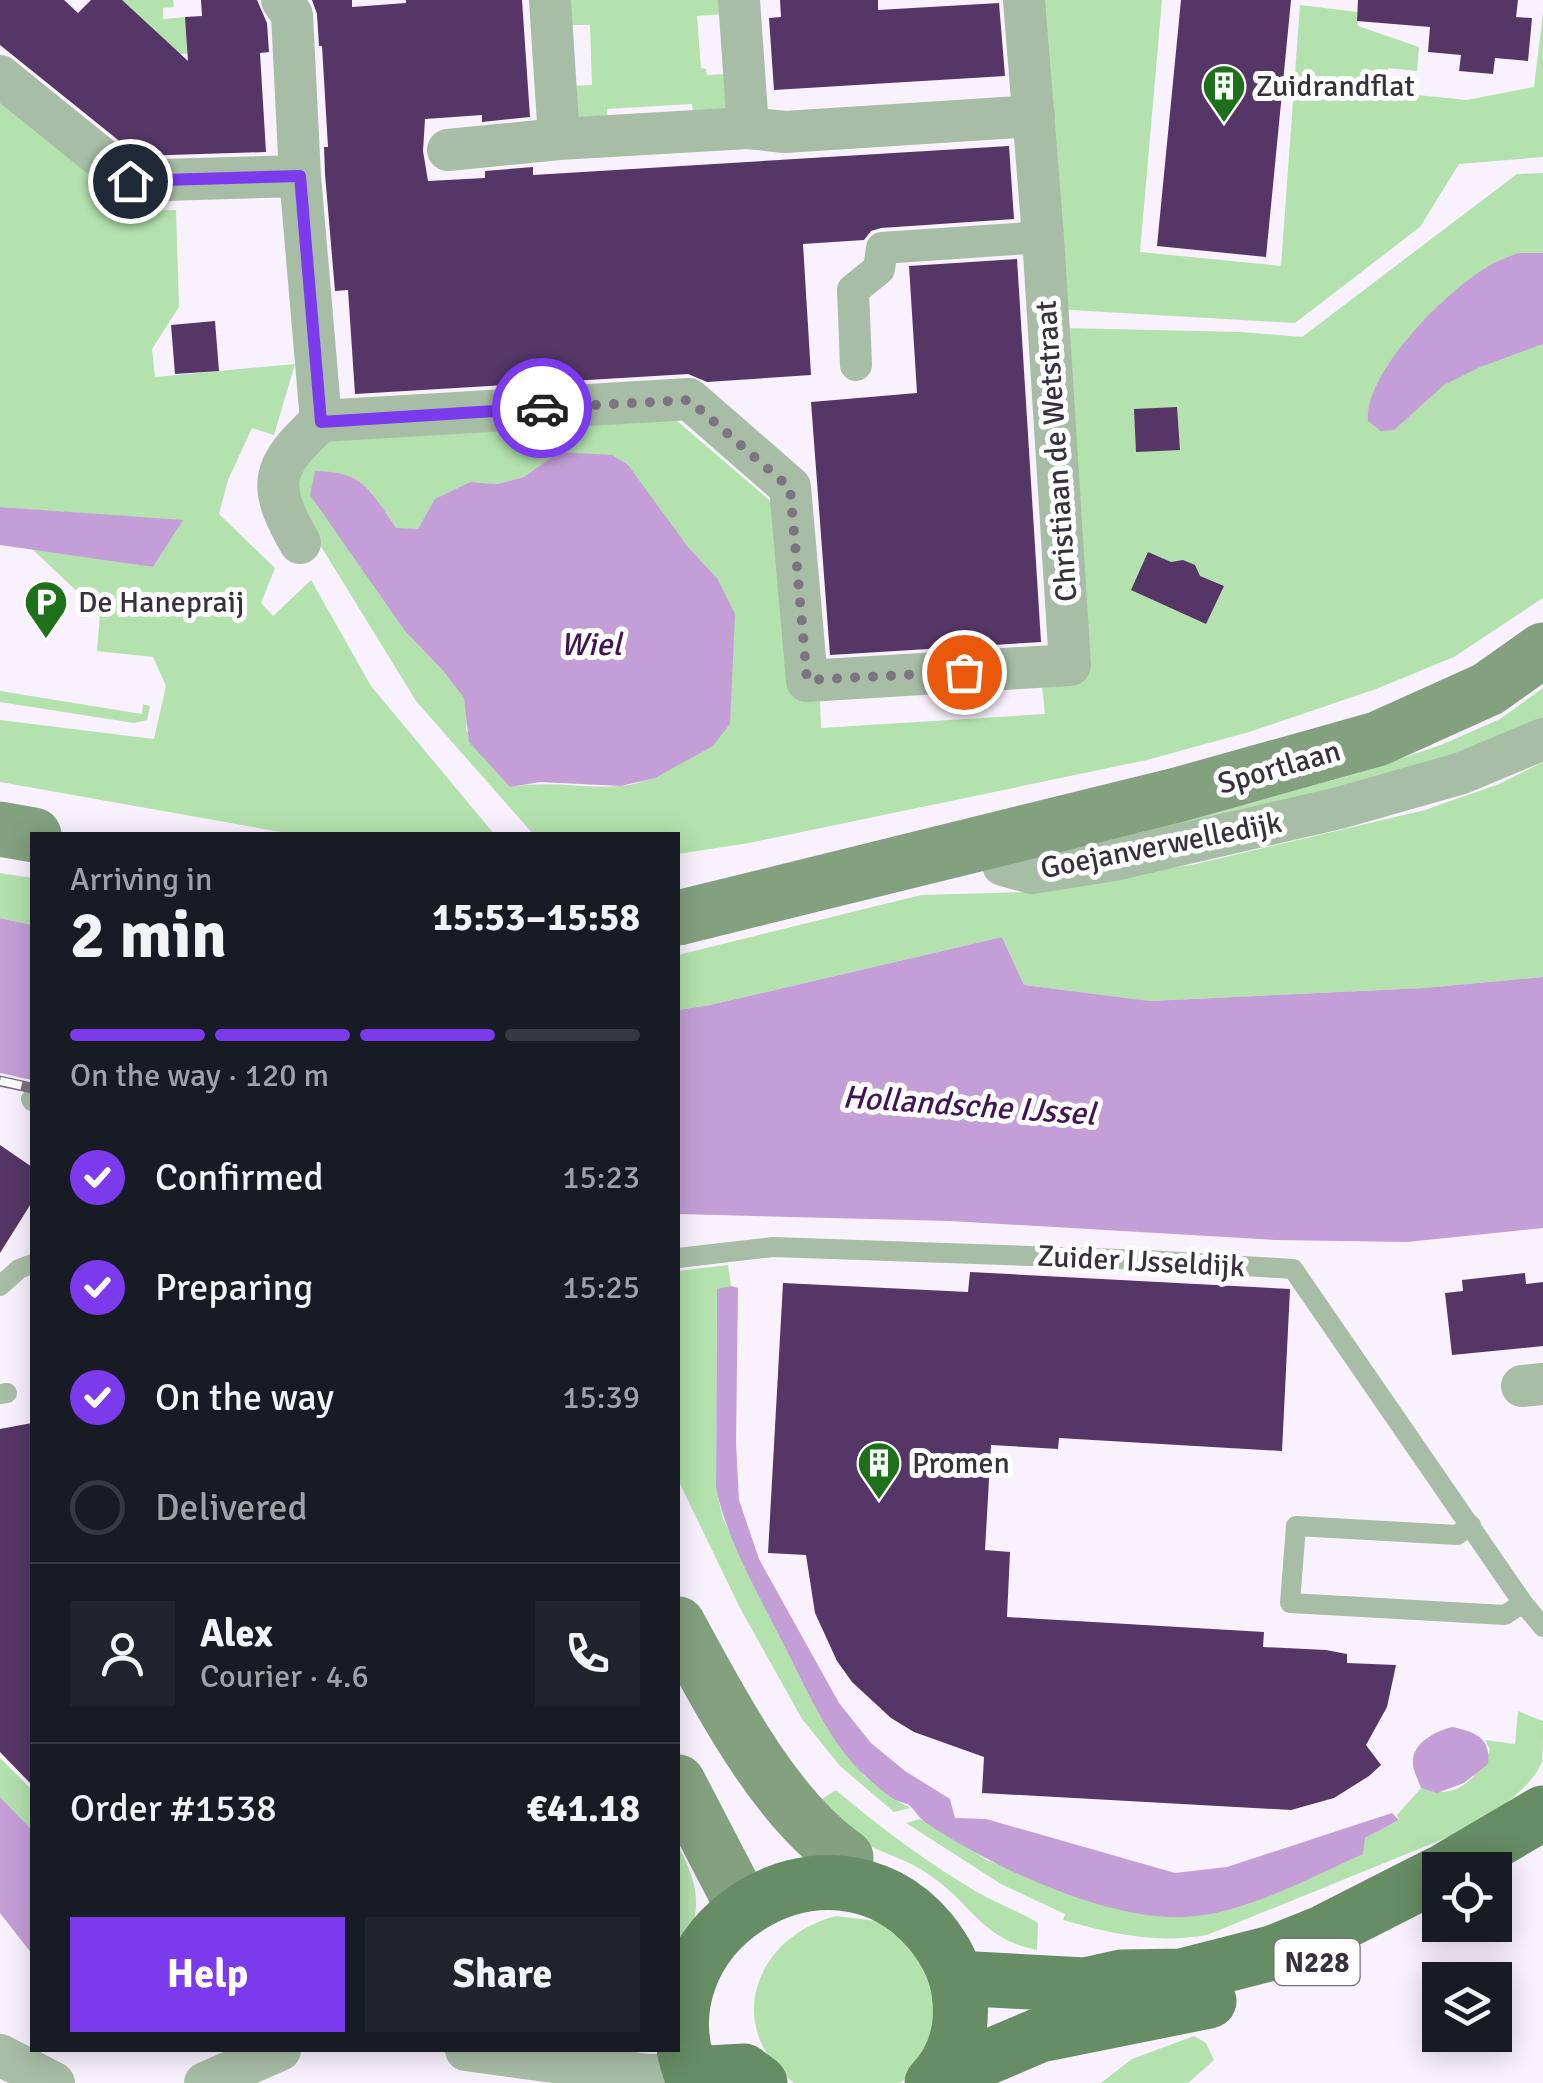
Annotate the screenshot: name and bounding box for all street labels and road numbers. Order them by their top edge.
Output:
street label: Christiaan de Wetstraat [1028,299,1085,603]
street label: Sportlaan [1213,732,1345,803]
street label: Goejanverwelledijk [1037,804,1285,887]
street label: Zuider IJsseldijk [1036,1238,1246,1285]
road number: N228 [1274,1939,1360,1985]

